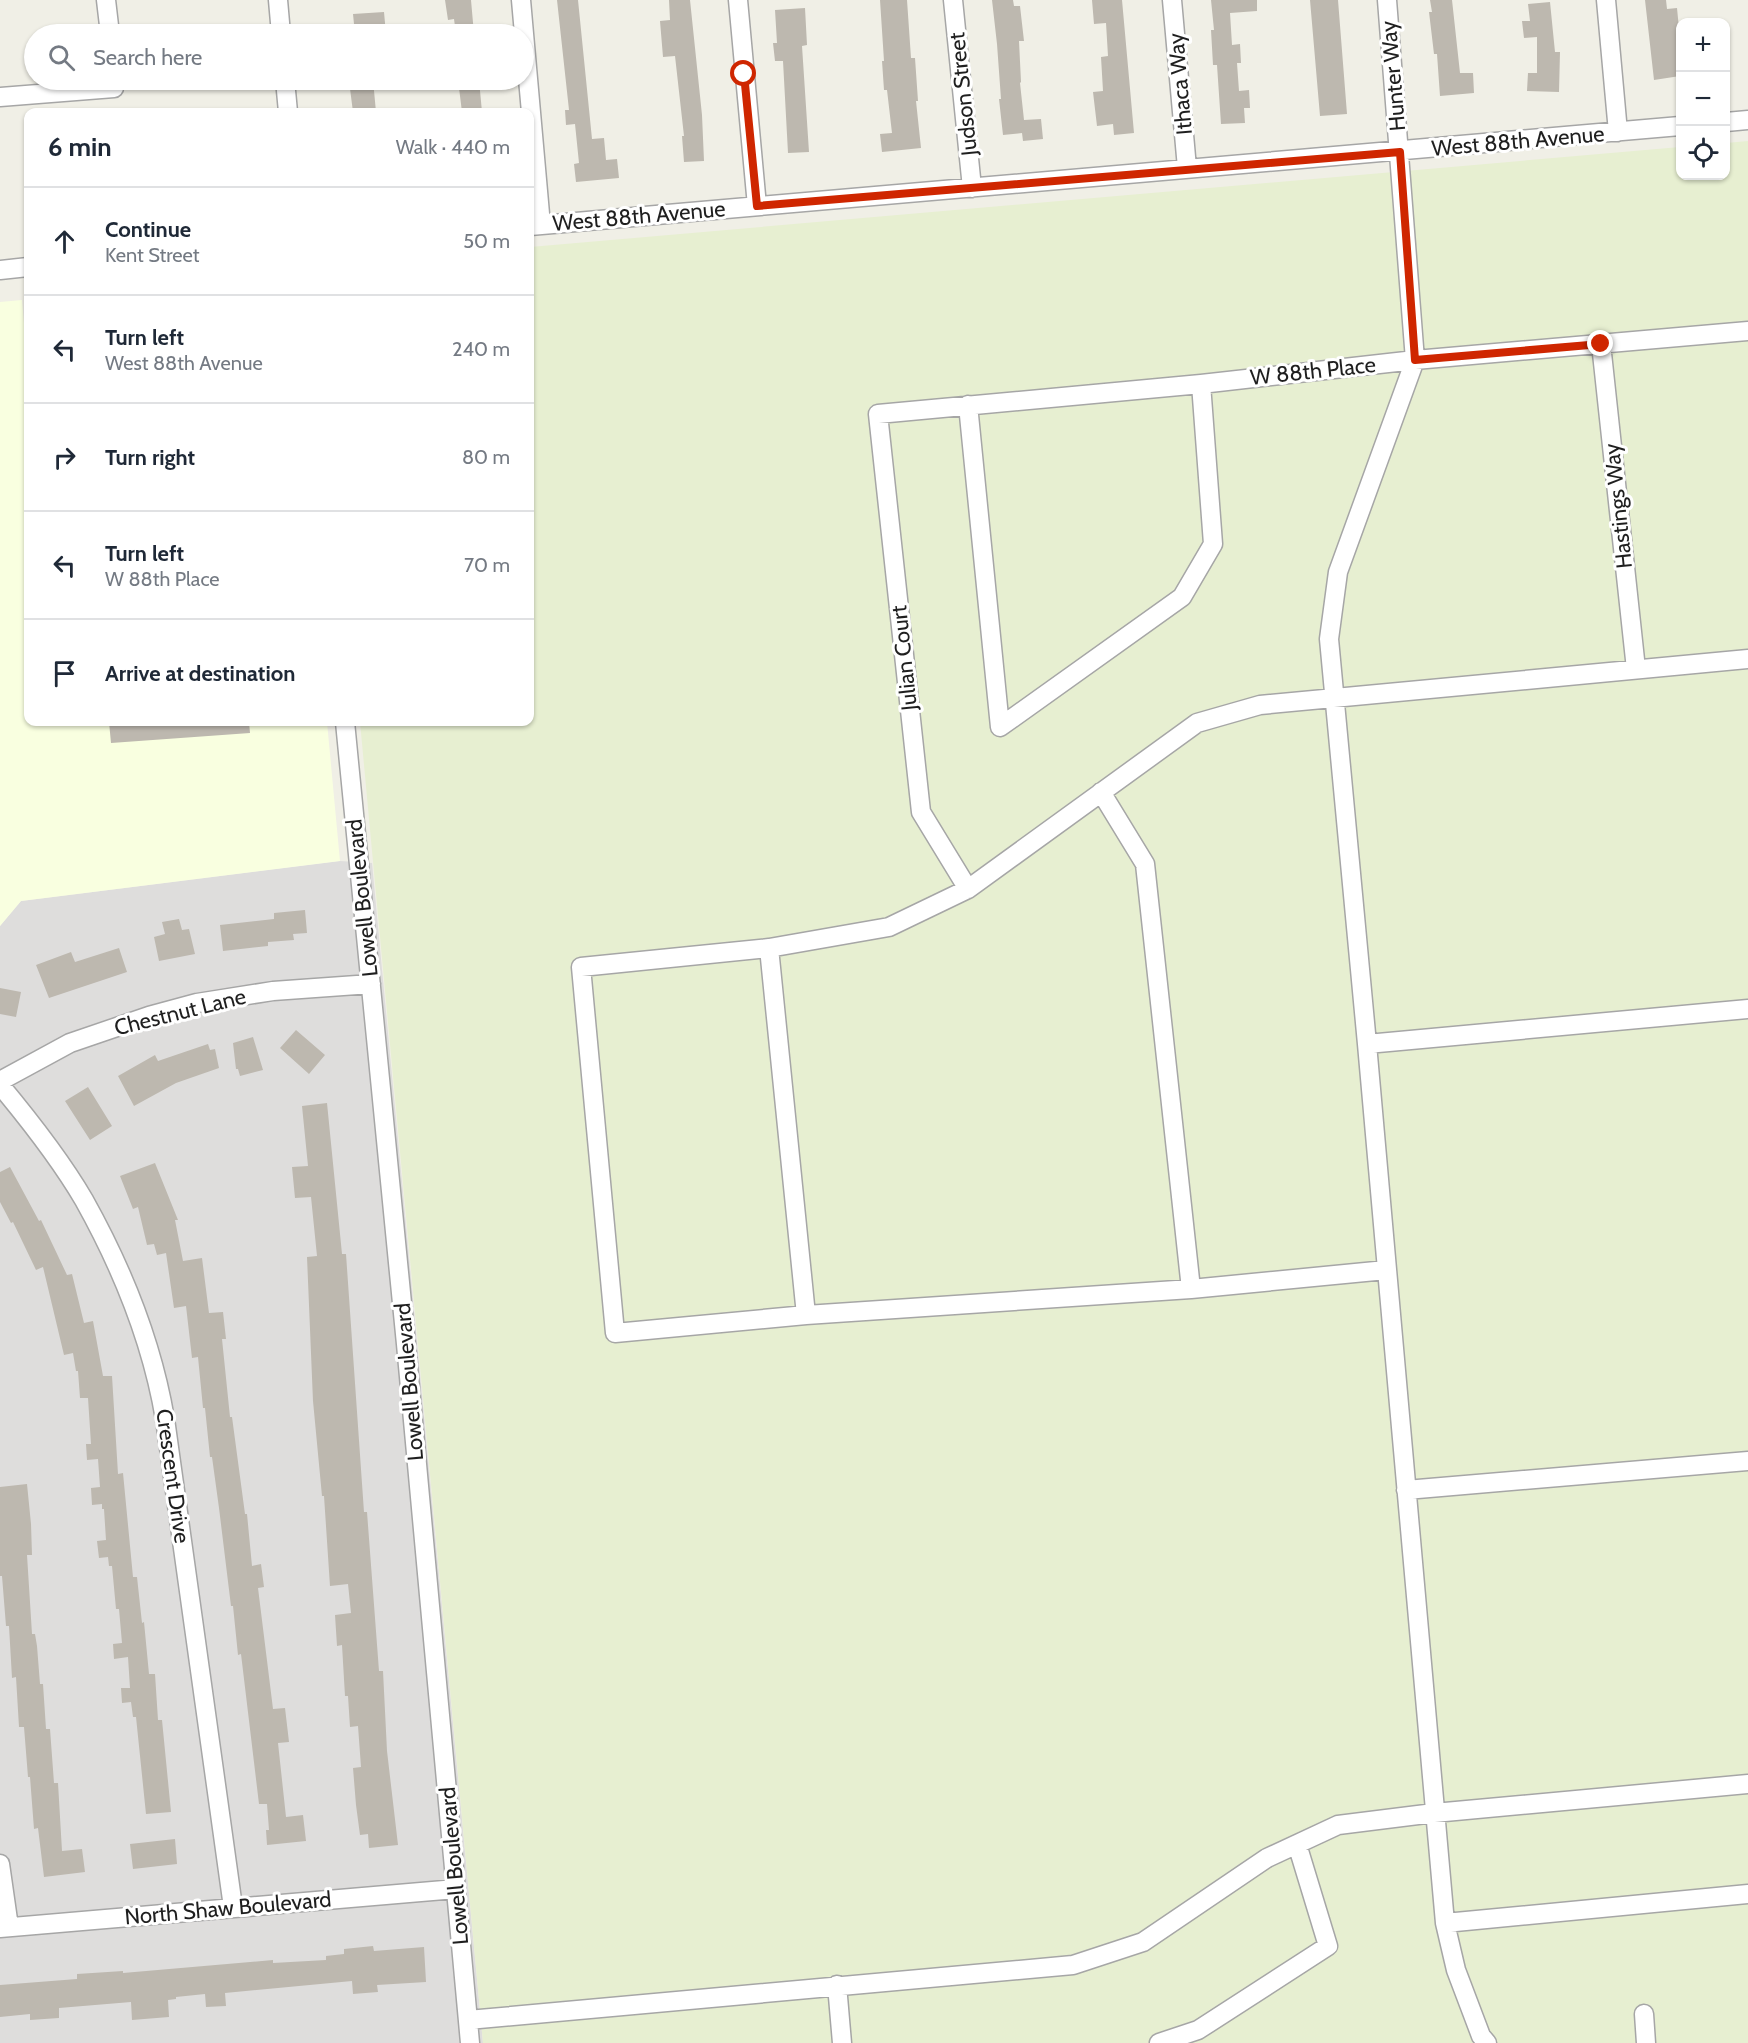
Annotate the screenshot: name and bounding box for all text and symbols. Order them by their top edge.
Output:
map controls [1676,18,1730,180]
button: + [1676,18,1730,72]
street label: Hunter Way [1375,20,1411,132]
search box [24,24,534,90]
street label: Judson Street [943,30,983,158]
street label: Ithaca Way [1162,32,1198,136]
icon: search [45,41,78,74]
text: Search here [93,44,202,71]
route start [730,60,756,86]
button: − [1676,72,1730,126]
street label: West 88th Avenue [1430,120,1606,162]
button: locate [1676,126,1730,180]
text: 6 min [48,131,112,163]
text: Walk · 440 m [396,135,510,159]
street label: West 88th Avenue [551,195,727,237]
text: Continue [105,216,191,243]
icon: ahead [48,225,81,258]
text: 50 m [463,229,510,253]
text: Kent Street [105,243,200,267]
text: Turn left [105,324,184,351]
route end [1587,330,1613,356]
icon: left [48,333,81,366]
text: 240 m [452,337,510,361]
text: West 88th Avenue [105,351,263,375]
street label: W 88th Place [1249,351,1377,391]
icon: right [48,441,81,474]
street label: Hastings Way [1598,442,1638,570]
text: Turn right [105,444,195,471]
text: 80 m [462,445,510,469]
text: Turn left [105,540,184,567]
icon: left [48,549,81,582]
text: 70 m [464,553,510,577]
text: W 88th Place [105,567,220,591]
street label: Julian Court [885,603,923,713]
icon: arrive [48,657,81,690]
text: Arrive at destination [105,660,295,687]
street label: Lowell Boulevard [340,818,384,978]
street label: Chestnut Lane [111,983,249,1041]
street label: Lowell Boulevard [389,1302,429,1462]
street label: Crescent Drive [150,1407,196,1545]
street label: Lowell Boulevard [434,1786,474,1946]
street label: North Shaw Boulevard [123,1886,333,1930]

